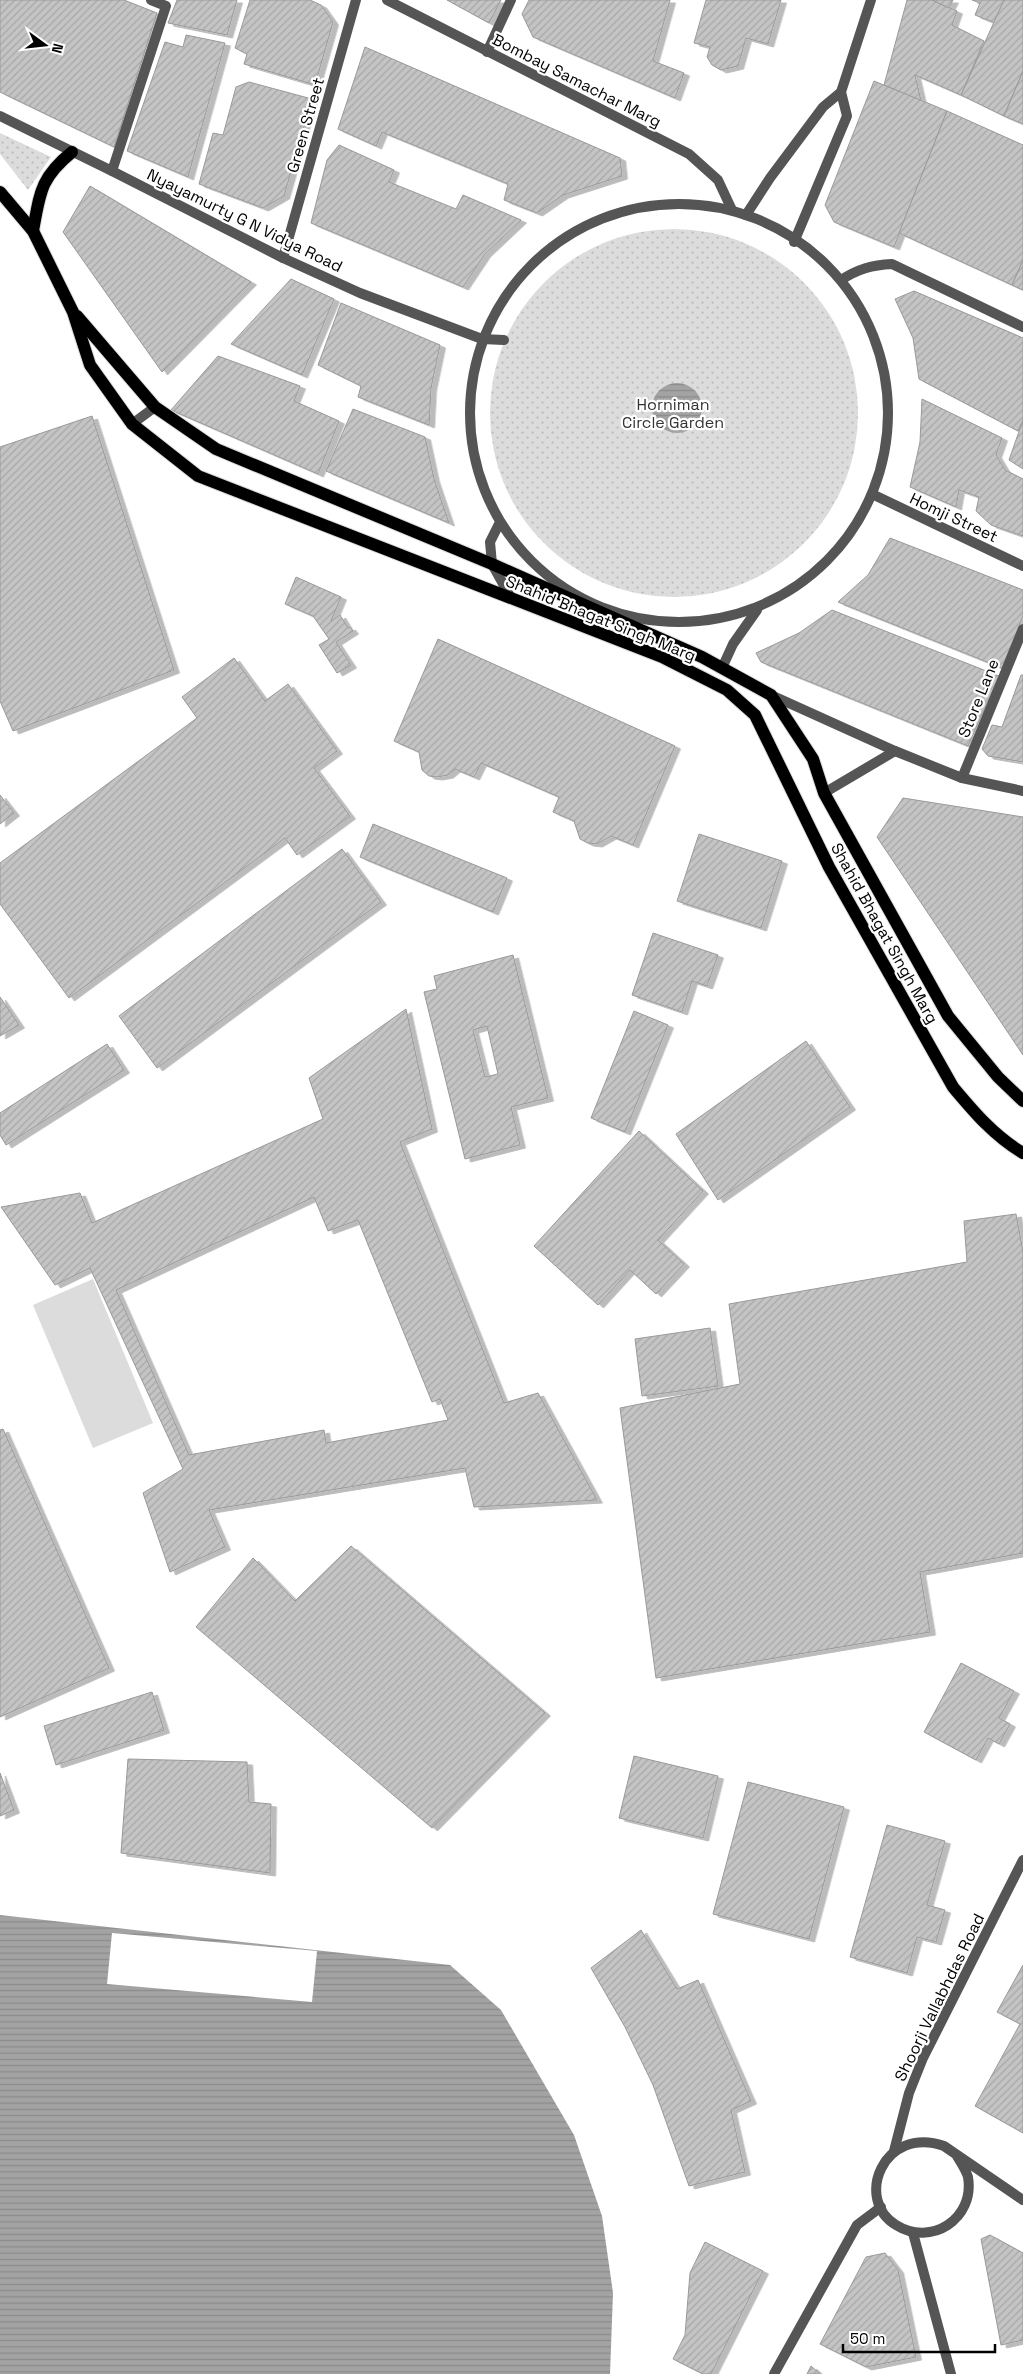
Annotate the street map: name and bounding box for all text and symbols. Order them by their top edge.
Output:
north arrow [20,20,70,70]
street label: Bombay Samachar Marg [489,29,665,132]
text: N [48,41,67,55]
street label: Green Street [282,75,329,175]
street label: Nyayamurty G N Vidya Road [144,164,346,277]
park label: Horniman Circle Garden [622,394,724,433]
street label: Homji Street [906,488,1001,547]
street label: Shahid Bhagat Singh Marg [503,571,699,666]
street label: Store Lane [953,656,1004,741]
street label: Shahid Bhagat Singh Marg [826,839,943,1027]
street label: Shoorji Vallabhdas Road [890,1910,989,2085]
scale bar [843,2322,996,2354]
text: 50 m [850,2329,885,2348]

